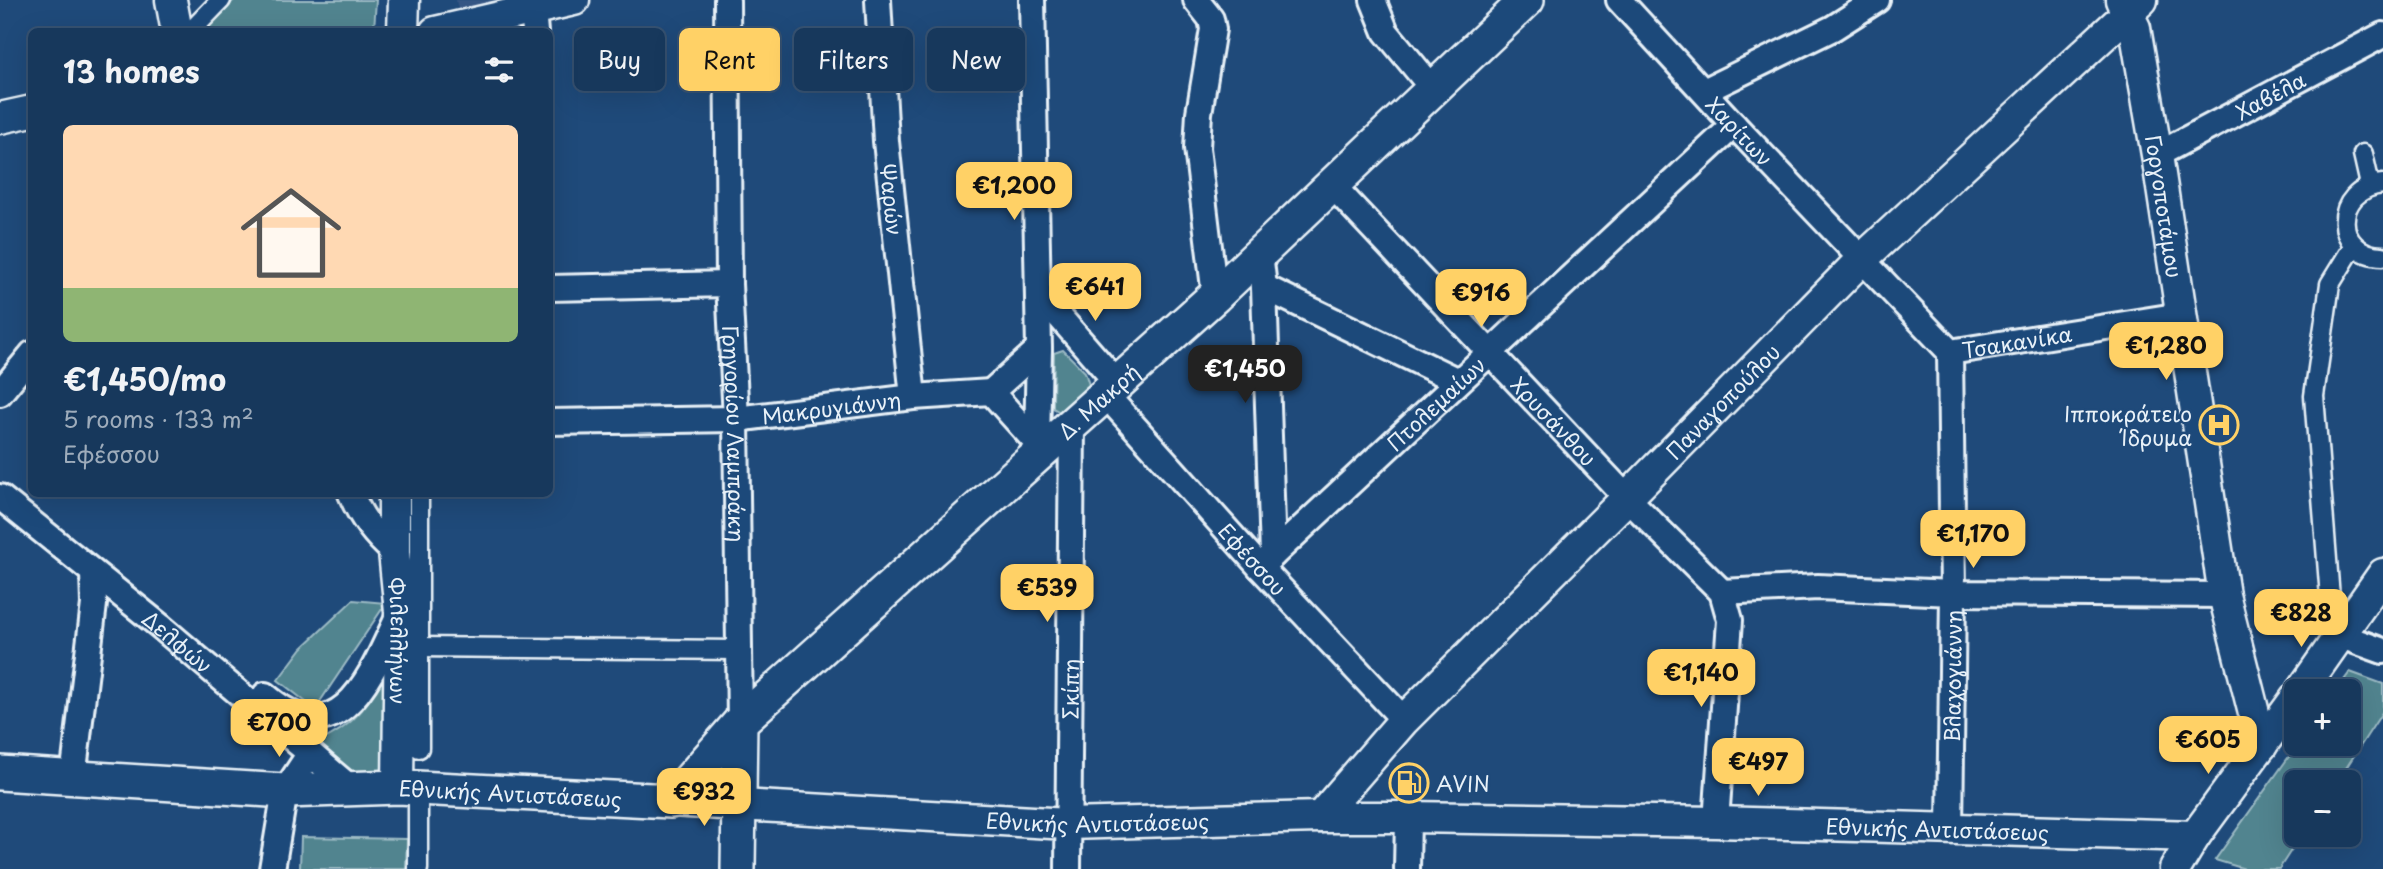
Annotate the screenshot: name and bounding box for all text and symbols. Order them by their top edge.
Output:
chip: Buy [574,28,665,91]
chip: Rent [679,28,780,91]
chip: Filters [794,28,913,91]
chip: New [927,28,1025,91]
text: 13 homes [63,48,200,93]
icon: filters [480,51,518,89]
street label: Χαβέλα [2229,63,2311,127]
street label: Χαρίτων [1699,89,1781,173]
street label: Γοργοποτάμου [2138,132,2191,280]
street label: Ψαρών [872,162,912,237]
pin: €1,200 [957,162,1071,222]
text: €1,200 [972,167,1056,202]
icon: home [228,170,354,296]
pin: €641 [1054,264,1136,323]
text: €641 [1065,268,1125,303]
pin: €916 [1440,270,1522,329]
text: €916 [1451,274,1511,309]
street label: Τσακανίκα [1960,317,2074,366]
pin: €1,280 [2109,322,2223,382]
street label: Γρηγορίου Λαμπράκη [715,325,754,543]
text: €1,280 [2125,327,2207,362]
street label: Παναγοπούλου [1658,336,1787,466]
pin: €1,450 [1188,346,1302,405]
street label: Πτολεμαίων [1379,349,1492,458]
text: €1,450 [1204,350,1286,385]
street label: Δ. Μακρή [1050,355,1146,446]
text: €1,450/mo [63,356,226,401]
street label: Χρυσάνθου [1504,369,1604,473]
street label: Μακρυγιάννη [760,383,903,432]
place label: Ιπποκράτειο Ίδρυμα [2064,397,2192,453]
text: 5 rooms · 133 m² [63,401,254,436]
hospital icon: Ιπποκράτειο Ίδρυμα [2198,404,2240,446]
text: Εφέσσου [63,436,160,471]
pin: €1,170 [1916,510,2030,570]
street label: Εφέσσου [1211,515,1295,602]
text: €1,170 [1936,515,2010,550]
pin: €539 [1006,564,1088,624]
text: €539 [1017,569,1077,604]
street label: Φιλελλήνων [381,575,416,705]
pin: €828 [2260,590,2342,649]
text: €828 [2270,594,2332,629]
street label: Δελφών [136,602,220,680]
street label: Βλαχογιάννη [1935,610,1969,742]
pin: €1,140 [1644,650,1758,709]
text: €1,140 [1663,654,1739,689]
street label: Σκίπη [1053,658,1086,720]
map controls [2284,679,2361,847]
button: + [2284,679,2361,756]
pin: €700 [238,700,320,759]
text: €700 [247,704,311,739]
pin: €605 [2167,716,2249,776]
text: €605 [2175,721,2241,756]
pin: €497 [1717,738,1799,798]
text: €497 [1728,743,1788,778]
fuel station icon: AVIN [1388,762,1430,804]
place label: AVIN [1436,767,1490,799]
pin: €932 [663,768,745,828]
button: − [2284,770,2361,847]
street label: Εθνικής Αντιστάσεως [398,771,623,814]
text: €932 [673,773,735,808]
street label: Εθνικής Αντιστάσεως [985,803,1209,840]
street label: Εθνικής Αντιστάσεως [1825,809,2049,848]

